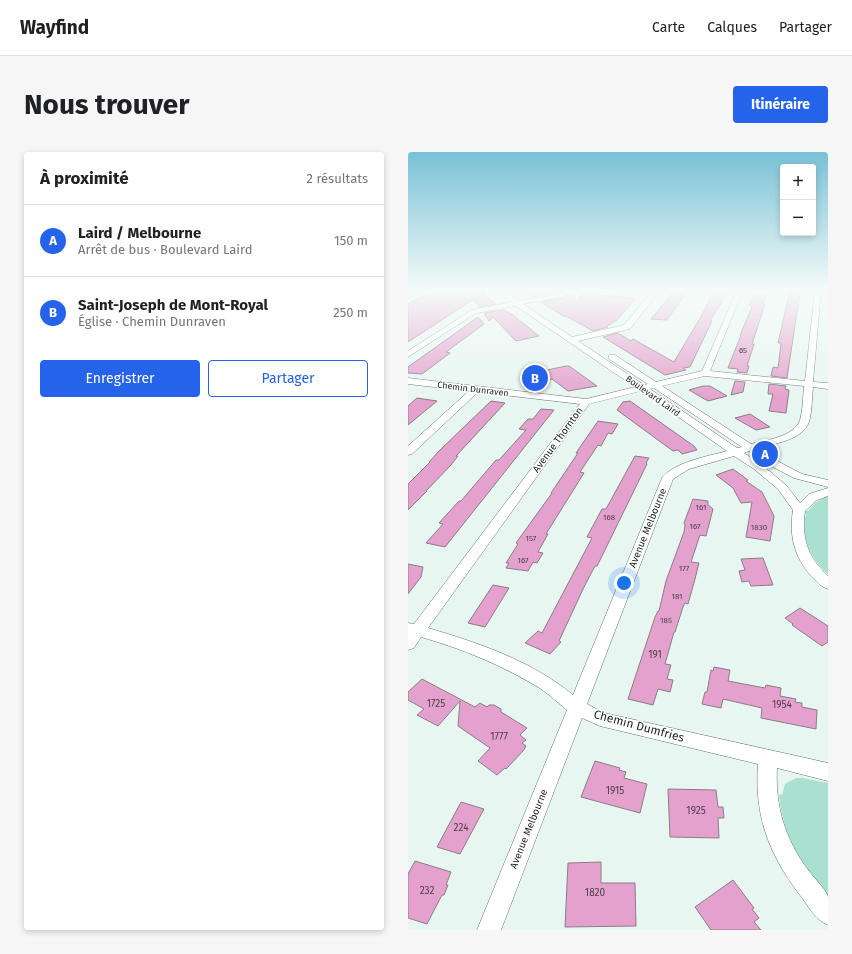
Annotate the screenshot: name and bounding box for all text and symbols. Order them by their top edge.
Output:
text: Wayfind [20,16,89,39]
text: Carte [652,19,685,36]
text: Calques [707,19,757,36]
text: Partager [779,19,832,36]
button: Itinéraire [733,86,828,123]
text: Nous trouver [24,88,189,121]
map controls [780,164,816,236]
button: + [780,164,816,200]
text: À proximité [40,168,129,189]
text: 2 résultats [307,171,368,186]
button: − [780,200,816,236]
text: Laird / Melbourne [78,224,201,242]
text: A [49,233,57,248]
text: 150 m [334,233,368,248]
text: Arrêt de bus · Boulevard Laird [78,242,252,257]
text: Saint-Joseph de Mont-Royal [78,296,268,314]
text: B [49,305,57,320]
text: 250 m [333,305,368,320]
text: Église · Chemin Dunraven [78,314,226,329]
house number: 65 [739,346,747,355]
button: Enregistrer [40,360,200,397]
button: Partager [208,360,368,397]
pin: B [522,363,548,393]
street label: Boulevard Laird [624,374,682,418]
street label: Chemin Dunraven [437,380,509,398]
street label: Avenue Thornton [530,405,586,475]
pin: A [752,439,778,469]
street label: Avenue Melbourne [627,486,669,570]
house number: 161 [696,503,706,512]
house number: 168 [603,513,616,522]
house number: 167 [689,522,701,531]
house number: 1830 [751,523,768,532]
house number: 157 [526,534,537,543]
house number: 167 [517,556,529,565]
house number: 177 [679,564,690,573]
your location [614,573,634,593]
house number: 181 [671,592,683,601]
house number: 185 [660,616,672,625]
house number: 191 [648,649,662,661]
house number: 1725 [427,698,445,710]
house number: 1954 [772,699,793,711]
street label: Chemin Dumfries [592,707,686,745]
house number: 1777 [490,731,508,743]
house number: 1915 [606,785,624,797]
street label: Avenue Melbourne [508,787,550,871]
house number: 1925 [686,805,706,817]
house number: 224 [454,822,469,834]
house number: 232 [420,885,434,897]
house number: 1820 [585,887,606,899]

